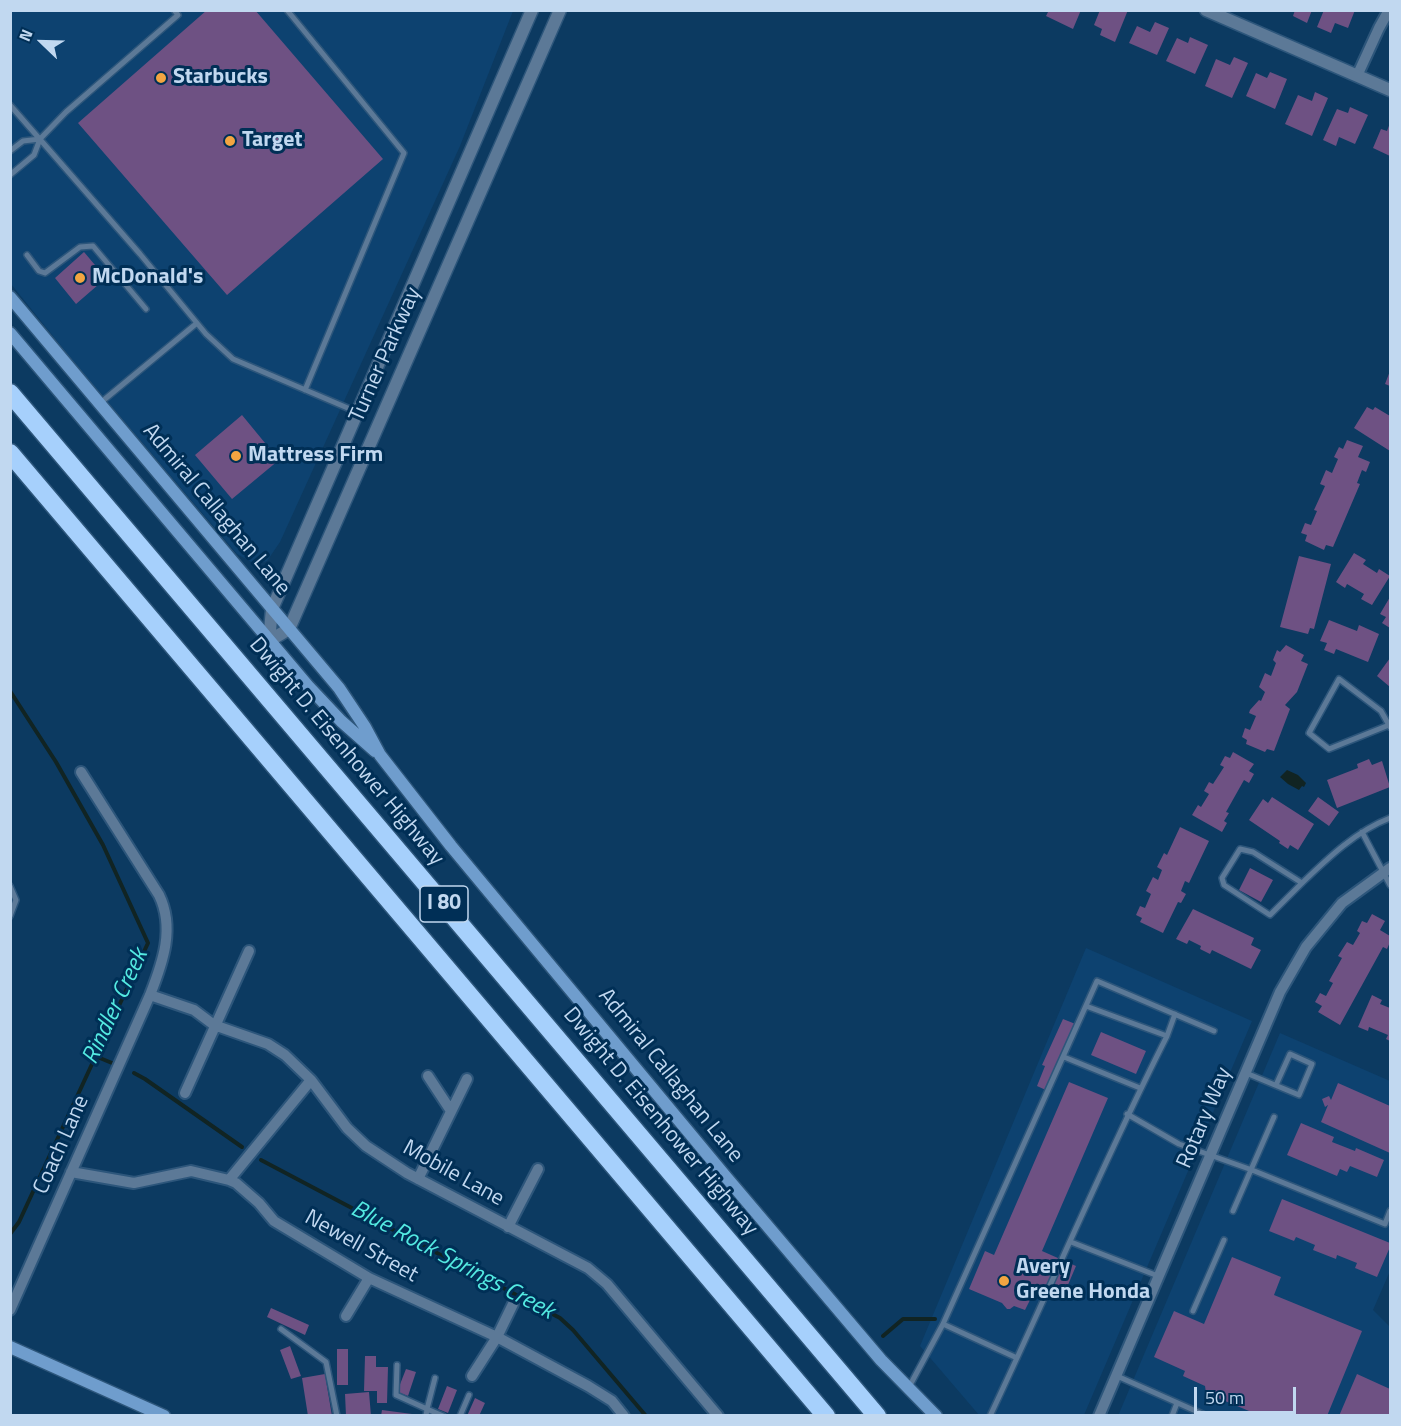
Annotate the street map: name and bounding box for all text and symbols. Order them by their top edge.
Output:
north arrow [12,12,72,72]
text: N [12,25,39,45]
place label: Starbucks [173,65,268,91]
marker: Starbucks [154,71,168,85]
place label: Target [242,128,302,154]
marker: Target [223,134,237,148]
place label: McDonald's [92,265,203,291]
marker: McDonald's [73,271,87,285]
street label: Turner Parkway [345,284,427,426]
street label: Admiral Callaghan Lane [137,419,295,601]
place label: Mattress Firm [248,443,383,469]
marker: Mattress Firm [229,449,243,463]
street label: Dwight D. Eisenhower Highway [243,633,449,871]
road number: I 80 [420,886,468,922]
water label: Rindler Creek [77,945,155,1069]
street label: Admiral Callaghan Lane [592,984,748,1168]
street label: Dwight D. Eisenhower Highway [557,1003,763,1241]
street label: Rotary Way [1172,1063,1238,1173]
street label: Coach Lane [29,1092,95,1198]
street label: Mobile Lane [398,1135,508,1213]
water label: Blue Rock Springs Creek [346,1195,558,1327]
street label: Newell Street [300,1205,422,1289]
place label: Avery Greene Honda [1016,1255,1150,1306]
marker: Avery Greene Honda [997,1274,1011,1288]
scale bar [1197,1375,1299,1413]
text: 50 m [1205,1384,1244,1411]

